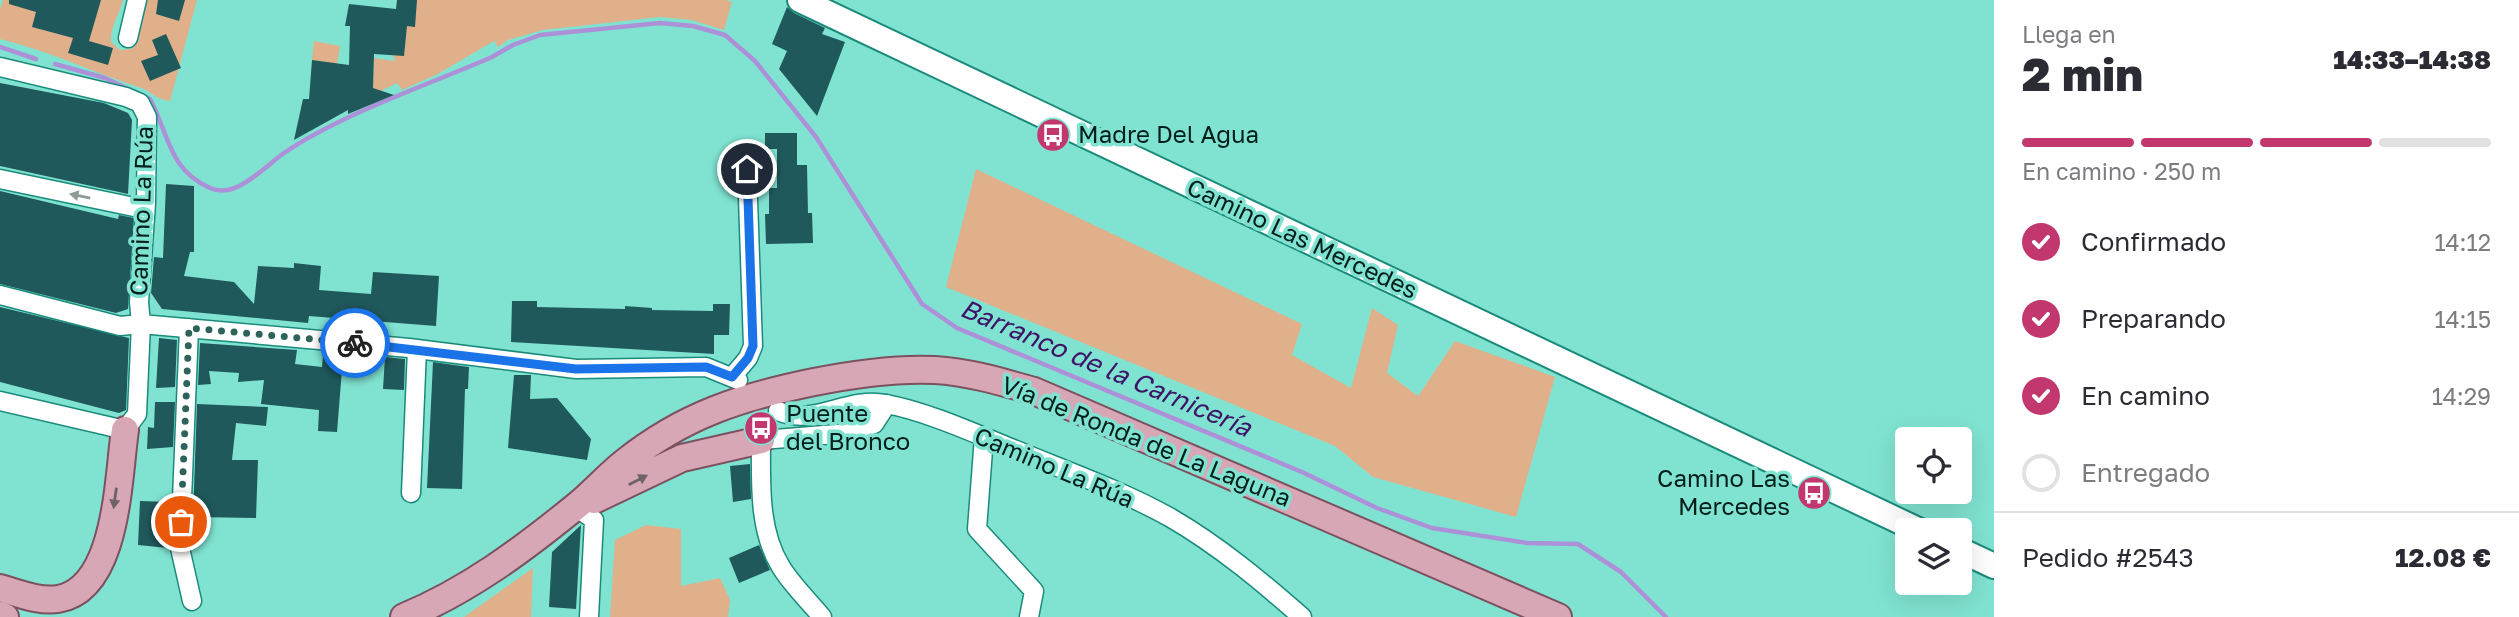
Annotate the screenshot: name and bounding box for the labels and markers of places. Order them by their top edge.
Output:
bus stop icon: Madre Del Agua [1034,116,1072,154]
place label: Madre Del Agua [1078,119,1259,148]
pin [717,139,777,199]
place label: Puente del Bronco [786,398,910,455]
bus stop icon: Puente del Bronco [742,409,780,447]
place label: Camino Las Mercedes [1657,463,1790,520]
bus stop icon: Camino Las Mercedes [1795,474,1833,512]
pin [151,492,211,552]

